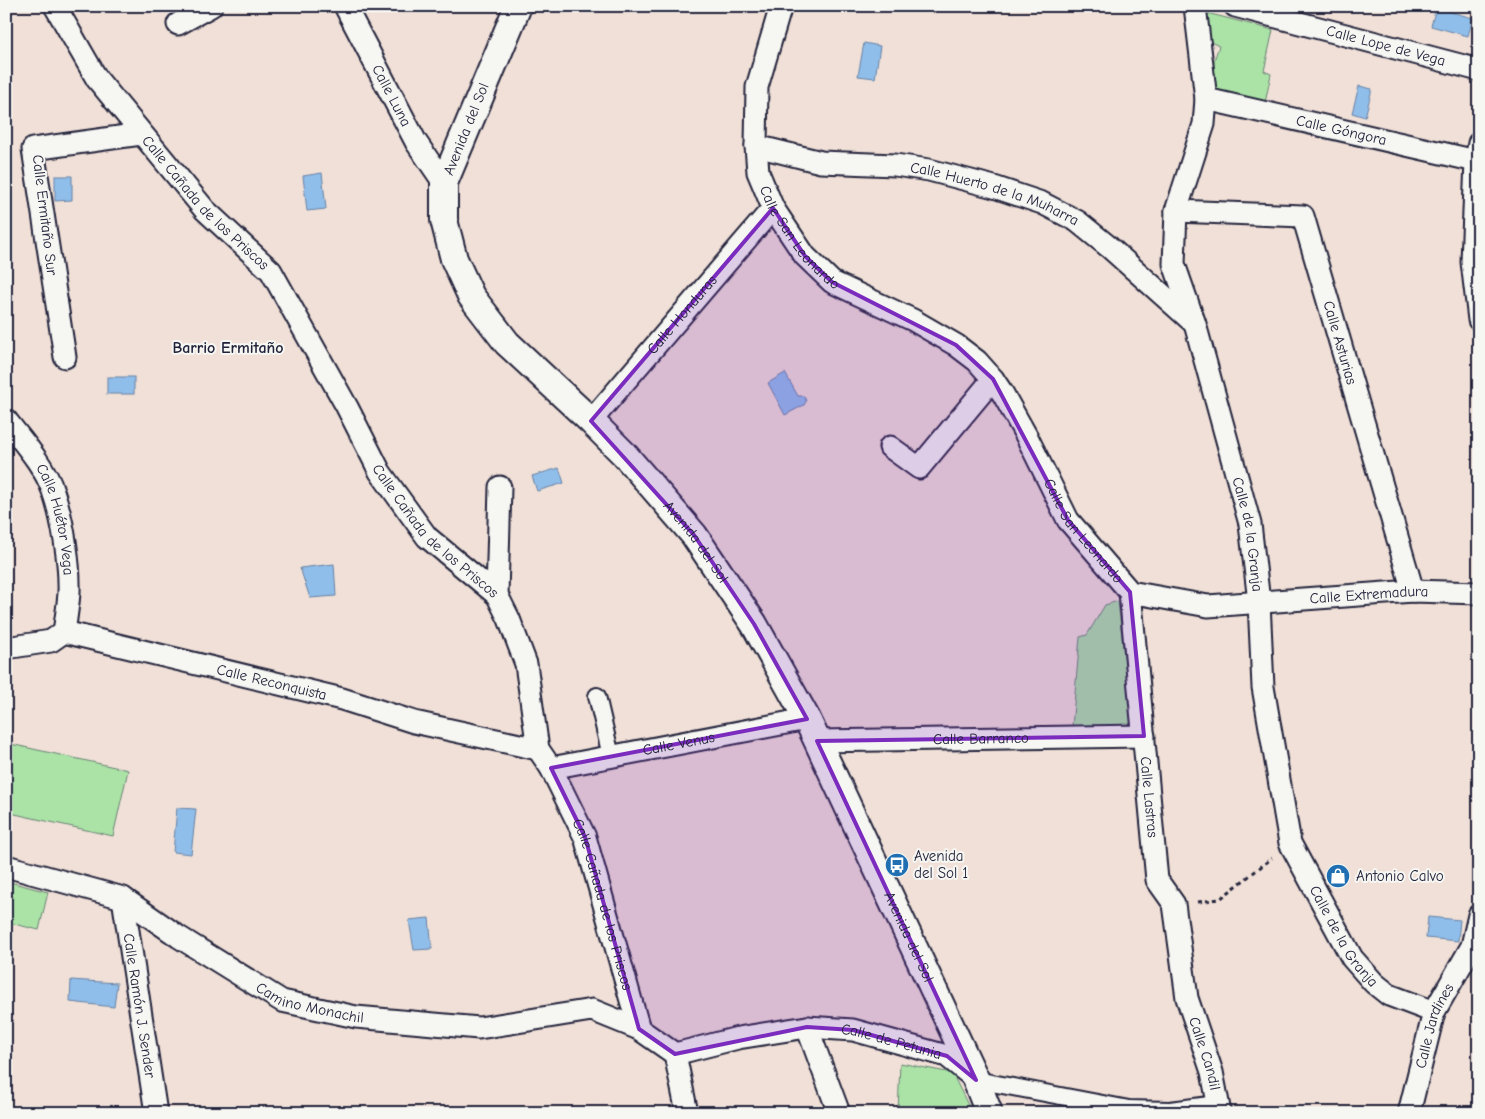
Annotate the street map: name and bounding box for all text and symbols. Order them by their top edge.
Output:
street label: Calle Lope de Vega [1324,21,1447,70]
street label: Calle Luna [368,62,415,129]
street label: Avenida del Sol [439,80,493,178]
street label: Calle Góngora [1294,111,1389,149]
street label: Calle Cañada de los Priscos [138,132,273,274]
street label: Calle Ermitaño Sur [29,154,61,276]
street label: Calle Huerto de la Muharra [909,158,1082,229]
street label: Calle San Leonardo [756,183,842,293]
street label: Calle Honduras [643,271,721,358]
street label: Calle Asturias [1319,299,1361,387]
district label: Barrio Ermitaño [172,339,284,357]
street label: Calle Huétor Vega [32,460,78,576]
street label: Calle Cañada de los Priscos [369,461,502,602]
street label: Calle de la Granja [1228,475,1267,593]
street label: Calle San Leonardo [1040,476,1127,587]
street label: Avenida del Sol [659,497,733,586]
street label: Calle Extremadura [1309,582,1429,608]
street label: Calle Reconquista [215,660,329,704]
street label: Calle Venus [641,728,716,759]
street label: Calle Barranco [933,729,1029,748]
street label: Calle Lastras [1136,756,1162,838]
street label: Calle Cañada de los Priscos [568,816,637,992]
place label: Avenida del Sol 1 [914,847,968,882]
bus stop icon: Avenida del Sol 1 [884,852,910,878]
shop icon: Antonio Calvo [1325,863,1351,889]
place label: Antonio Calvo [1356,867,1444,885]
street label: Calle de la Granja [1306,882,1382,991]
street label: Avenida del Sol [880,889,938,985]
street label: Calle Ramón J. Sender [120,932,160,1079]
street label: Camino Monachil [253,978,365,1027]
street label: Calle Jardines [1411,980,1458,1070]
street label: Calle Candil [1185,1014,1224,1092]
street label: Calle de Petunia [841,1020,944,1063]

